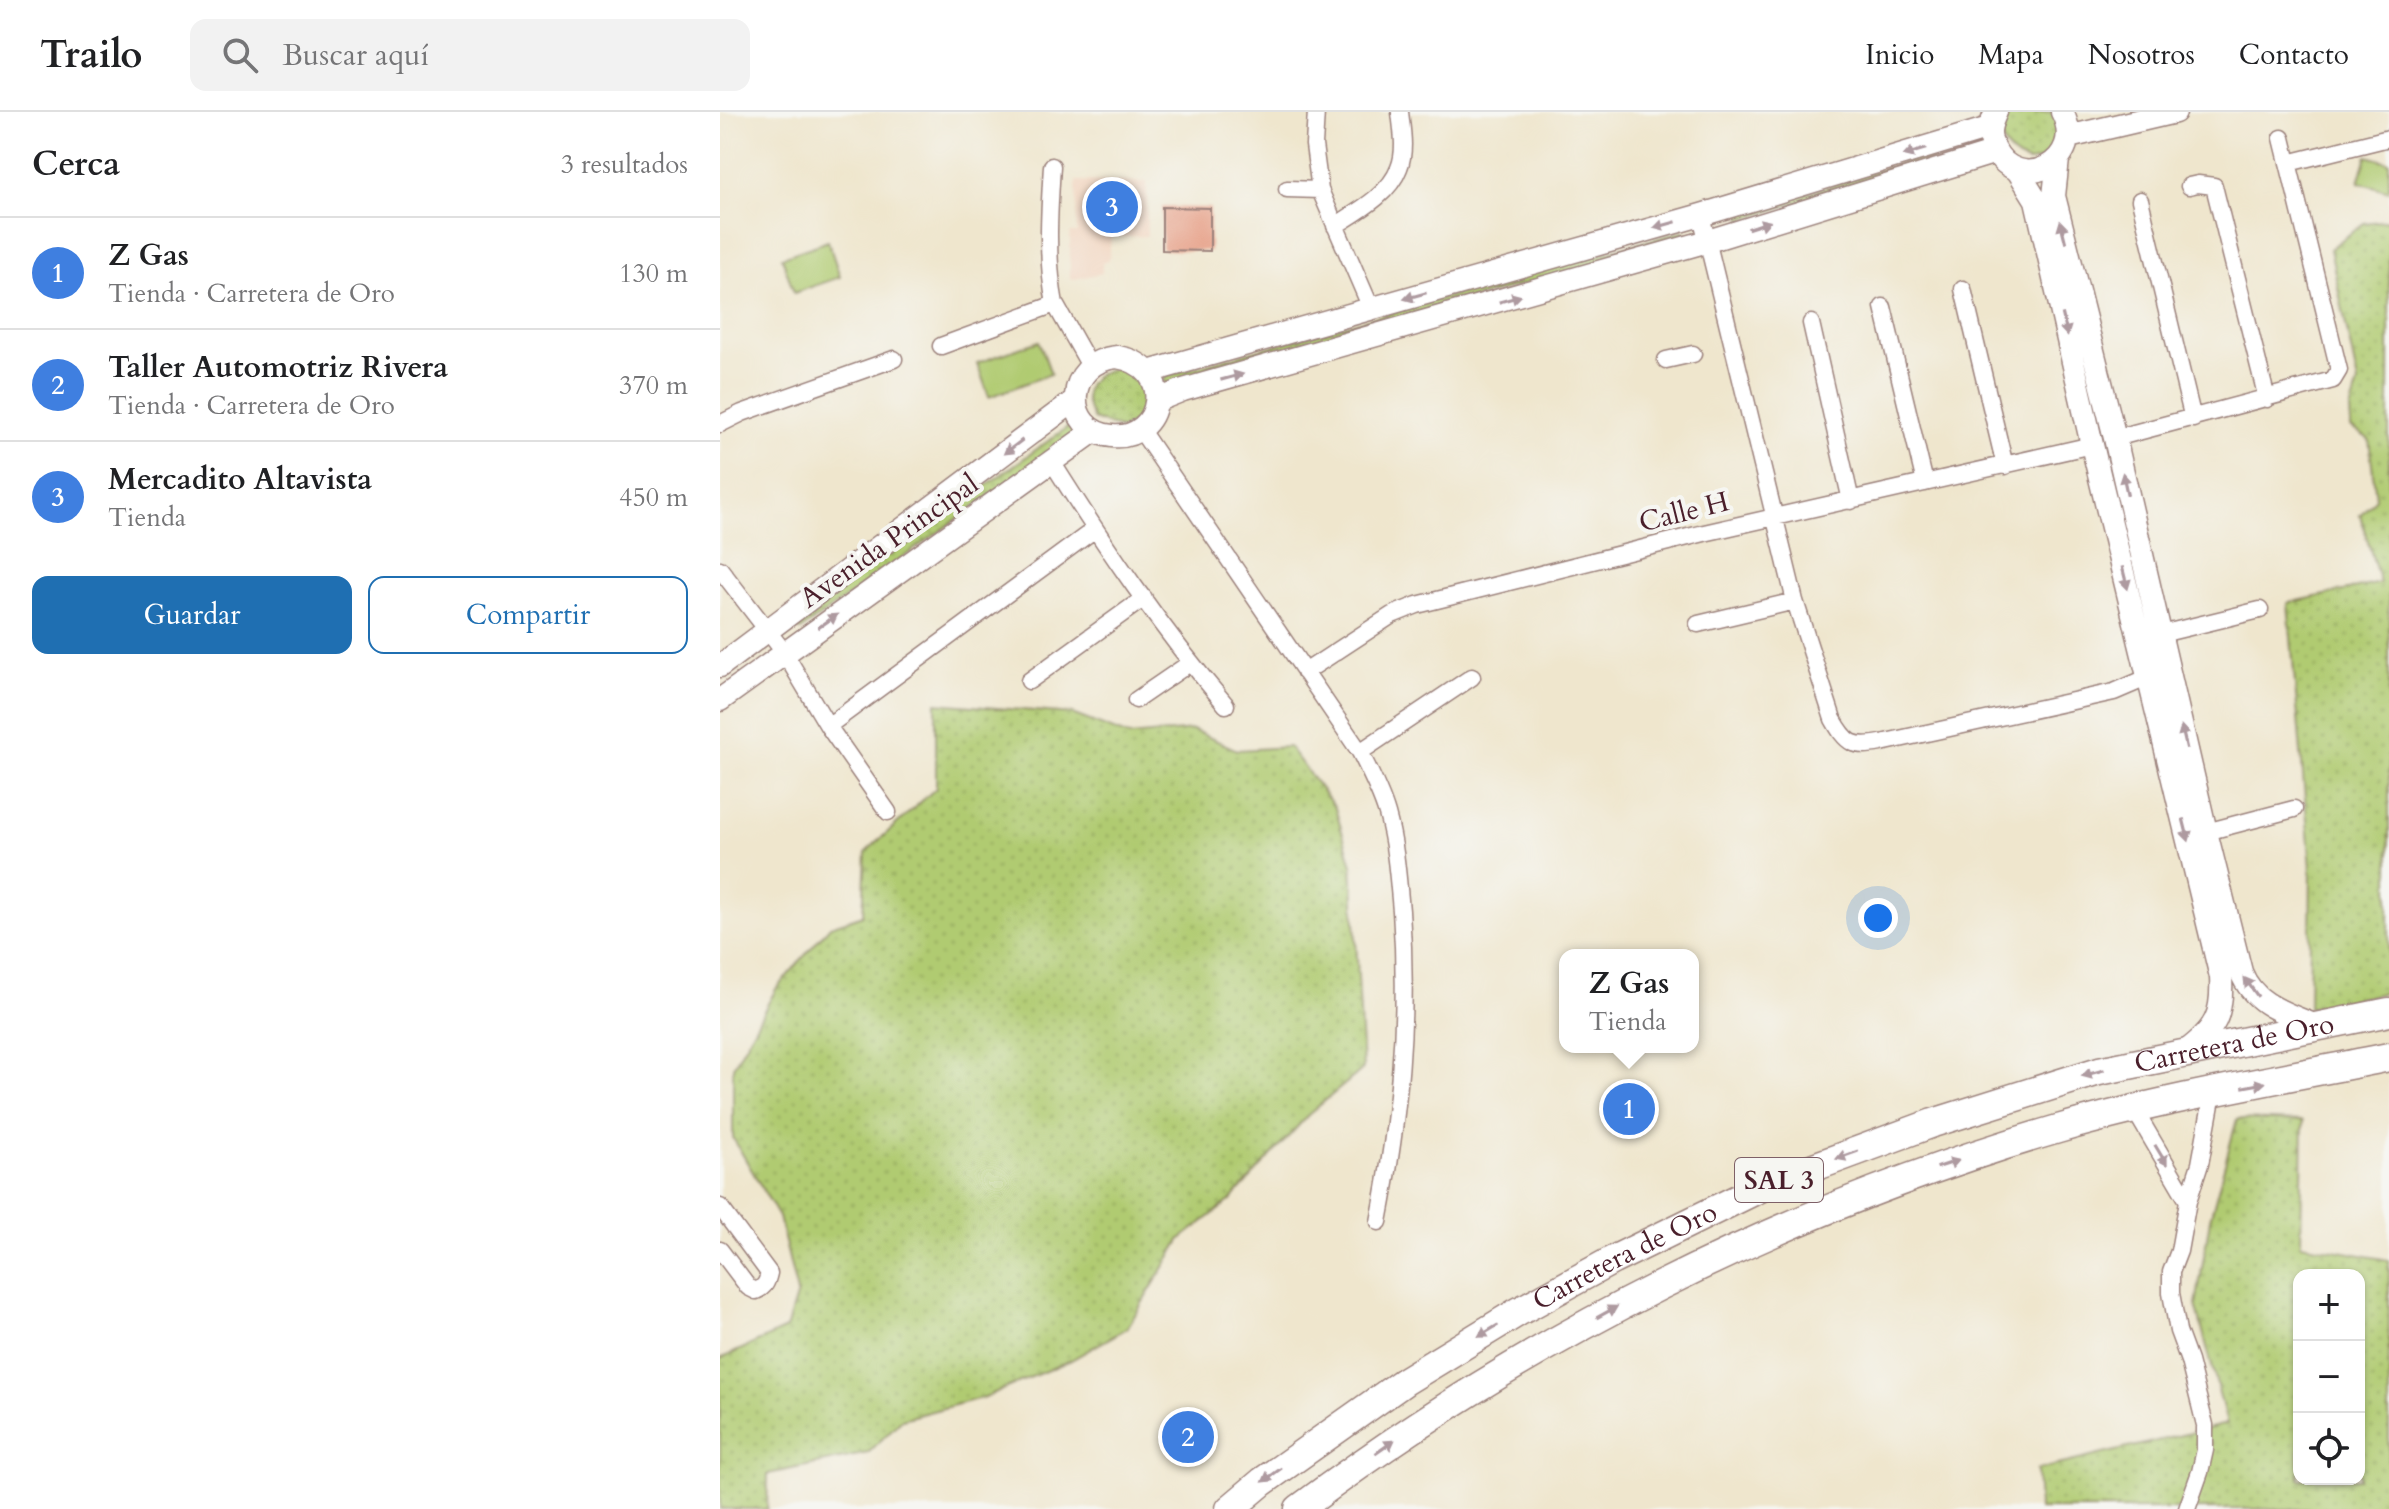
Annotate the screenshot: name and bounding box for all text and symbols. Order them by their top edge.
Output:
search box [190,19,750,91]
text: Trailo [40,29,142,81]
icon: search [218,33,262,77]
text: Buscar aquí [282,35,429,76]
text: Inicio [1865,36,1934,74]
text: Mapa [1978,36,2044,74]
text: Nosotros [2088,36,2195,74]
text: Contacto [2239,36,2349,74]
text: Cerca [32,141,120,187]
one-way arrow [1902,146,1926,159]
text: 3 resultados [561,147,688,182]
pin: 3 [1086,177,1138,237]
one-way arrow [1747,218,1771,231]
one-way arrow [1653,219,1677,232]
one-way arrow [2056,219,2069,244]
text: Z Gas [108,235,189,276]
text: 1 [51,256,65,291]
text: 130 m [619,256,688,291]
text: Tienda · Carretera de Oro [108,276,395,311]
one-way arrow [1402,290,1426,303]
one-way arrow [1498,292,1522,305]
one-way arrow [2059,312,2072,337]
text: Taller Automotriz Rivera [108,347,448,388]
text: 2 [51,368,65,403]
text: 370 m [619,368,688,403]
one-way arrow [1220,370,1245,382]
text: Tienda · Carretera de Oro [108,388,395,423]
one-way arrow [1002,439,1024,455]
text: Mercadito Altavista [108,459,372,500]
street label: Avenida Principal [792,465,986,617]
one-way arrow [2118,471,2131,496]
text: 3 [51,480,65,515]
text: 450 m [619,480,688,515]
street label: Calle H [1635,483,1733,541]
text: Tienda [108,500,186,535]
one-way arrow [2119,565,2131,590]
button: Guardar [32,576,352,654]
button: Compartir [368,576,688,654]
one-way arrow [817,613,839,629]
one-way arrow [2177,725,2190,750]
one-way arrow [2180,818,2193,843]
your location [1858,898,1898,938]
popup [1559,949,1699,1053]
text: Z Gas [1589,963,1669,1004]
one-way arrow [2243,977,2259,997]
text: Tienda [1589,1004,1667,1039]
street label: Carretera de Oro [2131,1005,2337,1082]
one-way arrow [2081,1067,2105,1080]
one-way arrow [2241,1078,2266,1090]
pin: 1 [1603,1079,1655,1139]
one-way arrow [2154,1144,2168,1166]
one-way arrow [1835,1149,1859,1162]
road number: SAL 3 [1735,1158,1823,1202]
one-way arrow [1937,1158,1961,1170]
street label: Carretera de Oro [1526,1193,1724,1319]
map controls [2293,1269,2365,1485]
button: + [2293,1269,2365,1341]
one-way arrow [1596,1305,1619,1319]
one-way arrow [1477,1323,1499,1337]
button: − [2293,1341,2365,1413]
pin: 2 [1162,1407,1214,1467]
button: locate [2293,1413,2365,1485]
one-way arrow [1375,1440,1396,1455]
one-way arrow [1261,1467,1283,1483]

